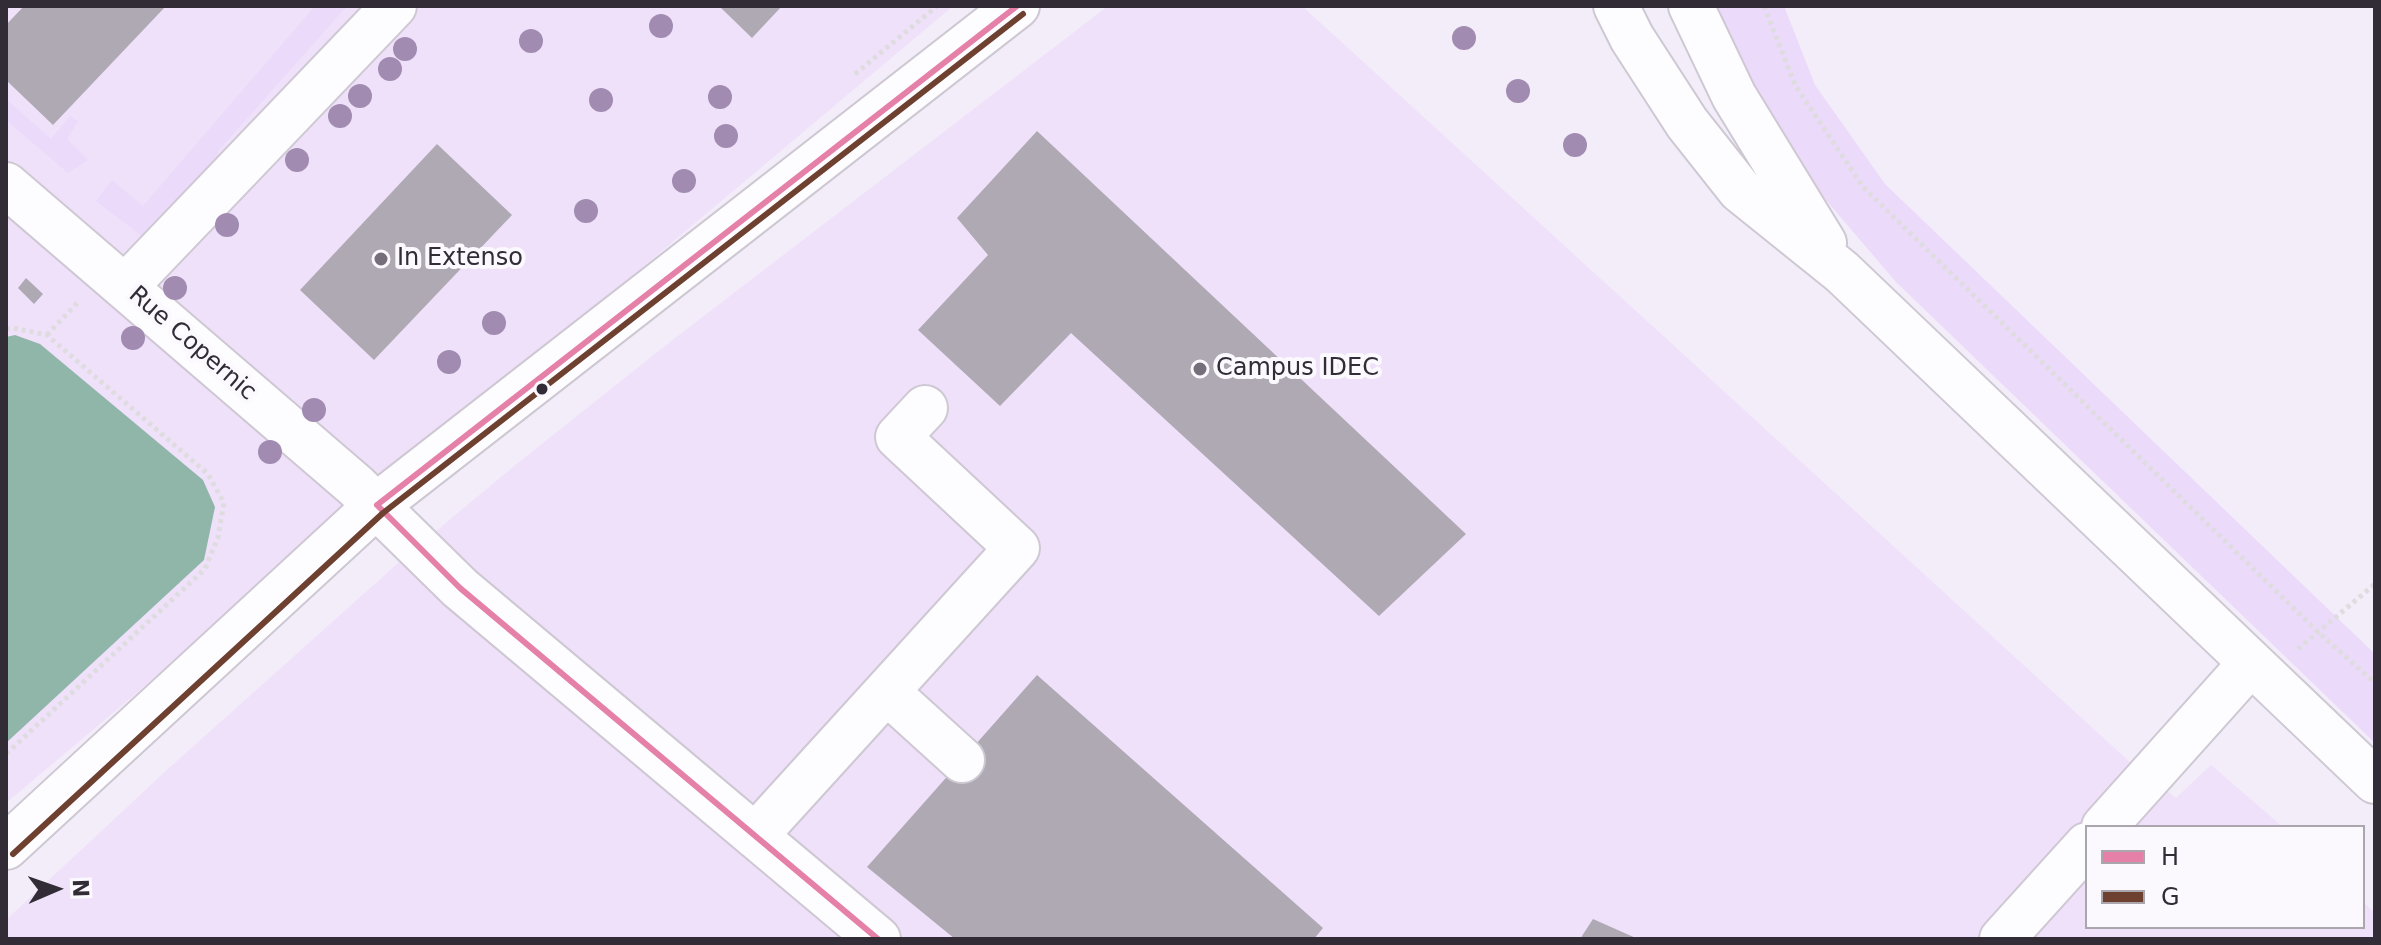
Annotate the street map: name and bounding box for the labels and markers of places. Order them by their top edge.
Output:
place label: In Extenso [397,245,523,273]
marker: In Extenso [372,250,390,268]
place label: Campus IDEC [1216,355,1379,383]
marker: Campus IDEC [1191,360,1209,378]
unlabelled marker [534,381,550,397]

